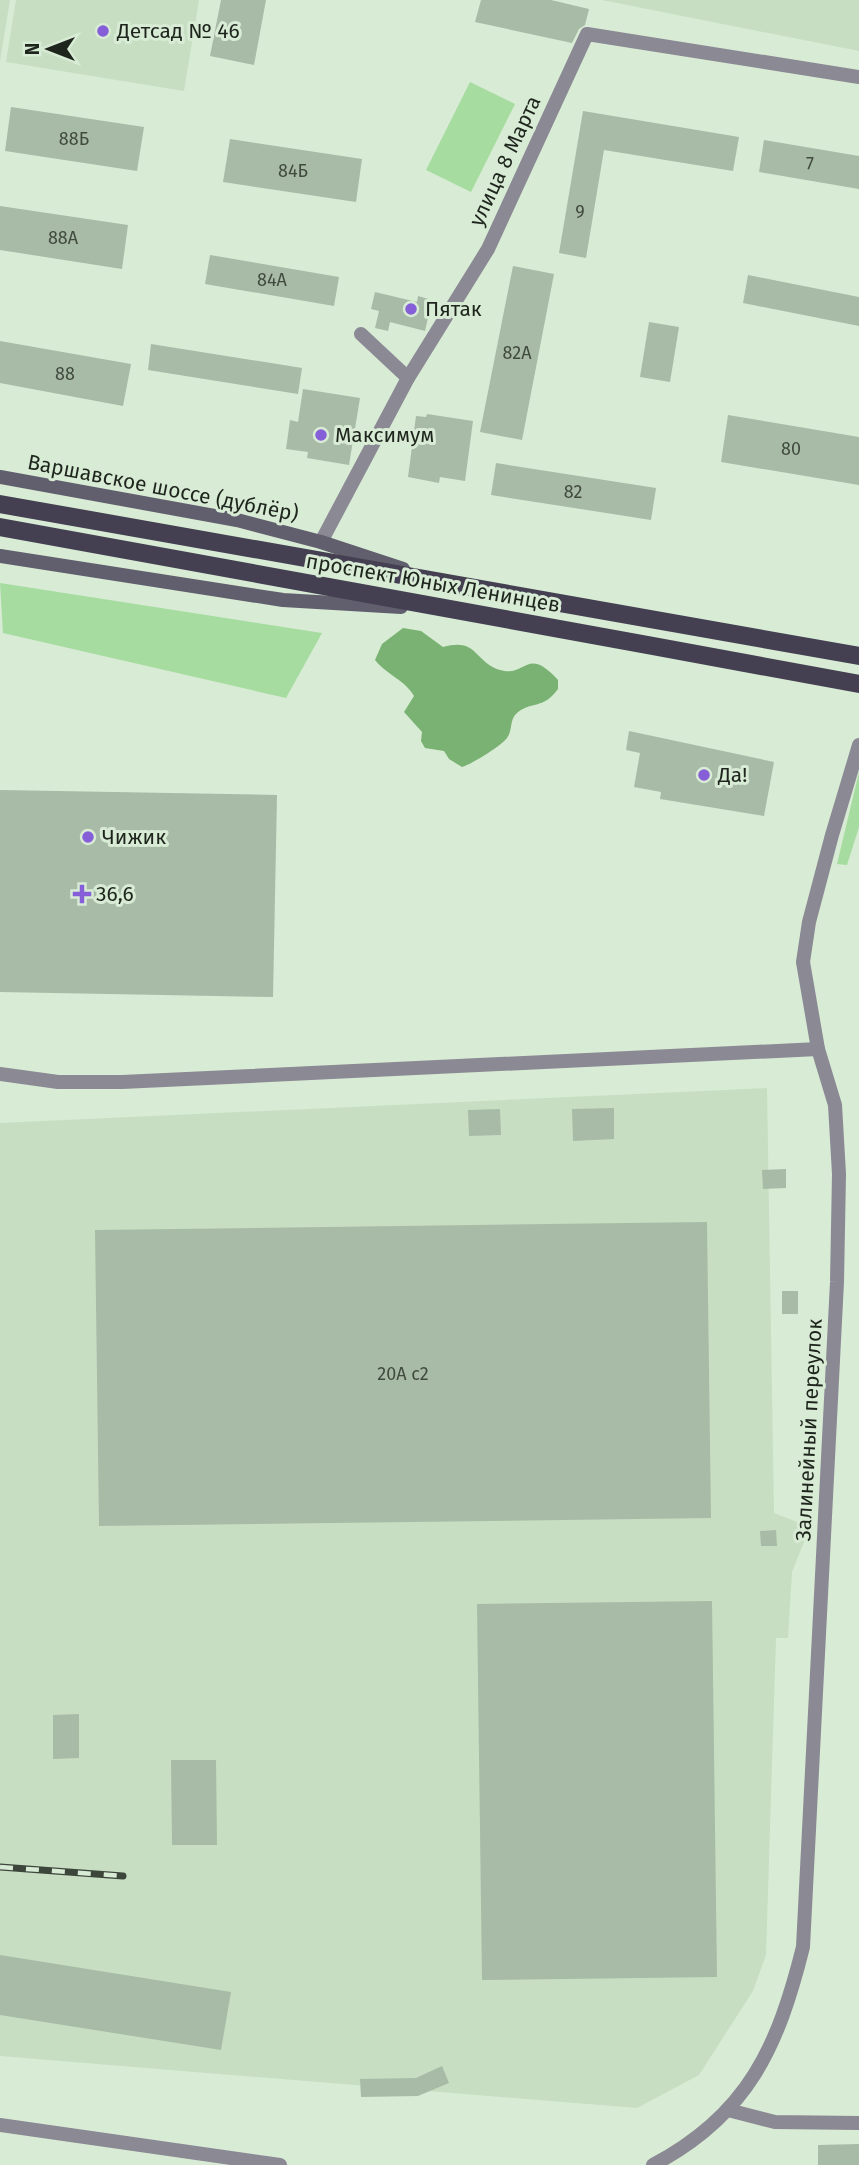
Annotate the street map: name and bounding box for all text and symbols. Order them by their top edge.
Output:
north arrow [14,14,84,84]
place label: Детсад № 46 [116,18,240,44]
marker: Детсад № 46 [95,23,111,39]
text: N [21,43,44,55]
street label: улица 8 Марта [463,92,547,230]
house number: 88Б [59,128,89,150]
house number: 7 [806,153,814,175]
house number: 84Б [278,160,308,182]
house number: 9 [575,201,585,223]
house number: 88А [48,227,79,249]
house number: 84А [257,269,288,291]
place label: Пятак [425,296,482,322]
marker: Пятак [403,301,419,317]
house number: 82А [503,342,532,364]
house number: 88 [55,363,75,385]
place label: Максимум [335,422,434,448]
marker: Максимум [313,427,329,443]
house number: 80 [781,438,801,460]
street label: Варшавское шоссе (дублёр) [25,449,301,527]
house number: 82 [564,481,582,503]
street label: проспект Юных Ленинцев [304,548,562,618]
place label: Да! [717,762,747,788]
marker: Да! [696,767,712,783]
place label: Чижик [102,824,166,850]
marker: Чижик [80,829,96,845]
place label: 36,6 [96,881,134,907]
marker: 36,6 [74,886,90,902]
street label: Залинейный переулок [790,1318,828,1542]
house number: 20А с2 [377,1363,429,1385]

